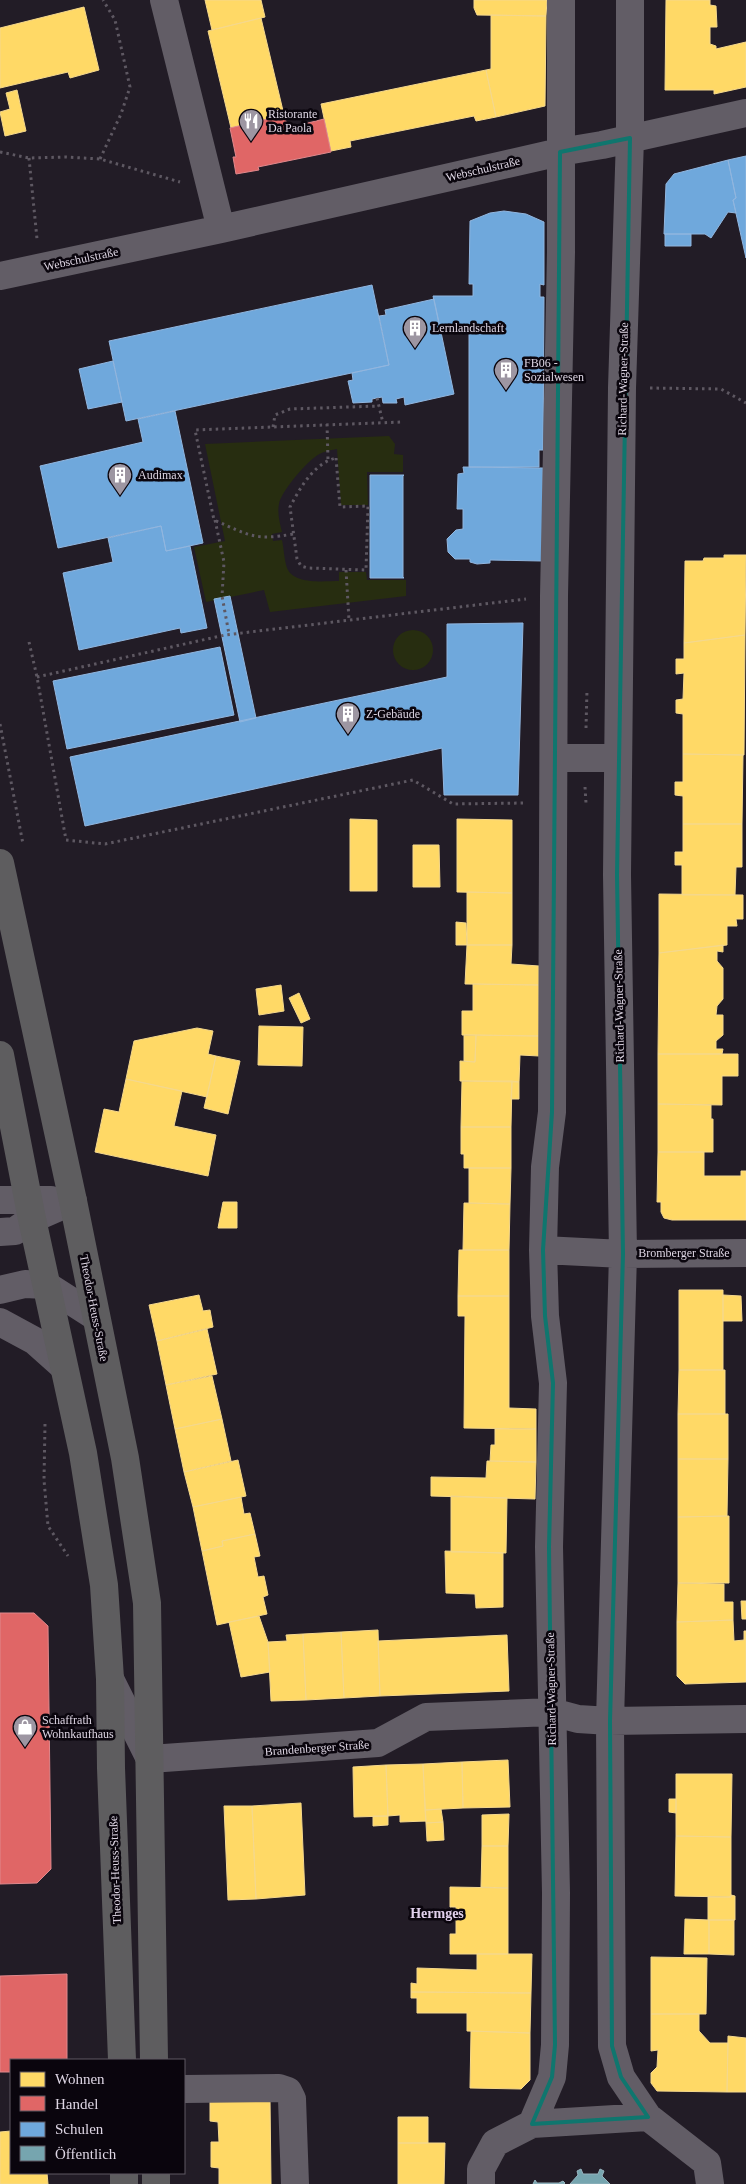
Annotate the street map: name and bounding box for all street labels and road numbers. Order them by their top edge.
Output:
street label: Webschulstraße [445,154,521,184]
street label: Webschulstraße [43,244,119,274]
street label: Richard-Wagner-Straße [615,322,631,436]
street label: Richard-Wagner-Straße [611,949,627,1063]
street label: Bromberger Straße [638,1246,730,1260]
street label: Theodor-Heuss-Straße [77,1253,111,1363]
street label: Richard-Wagner-Straße [543,1632,559,1746]
street label: Brandenberger Straße [264,1737,370,1759]
street label: Theodor-Heuss-Straße [106,1816,124,1924]

